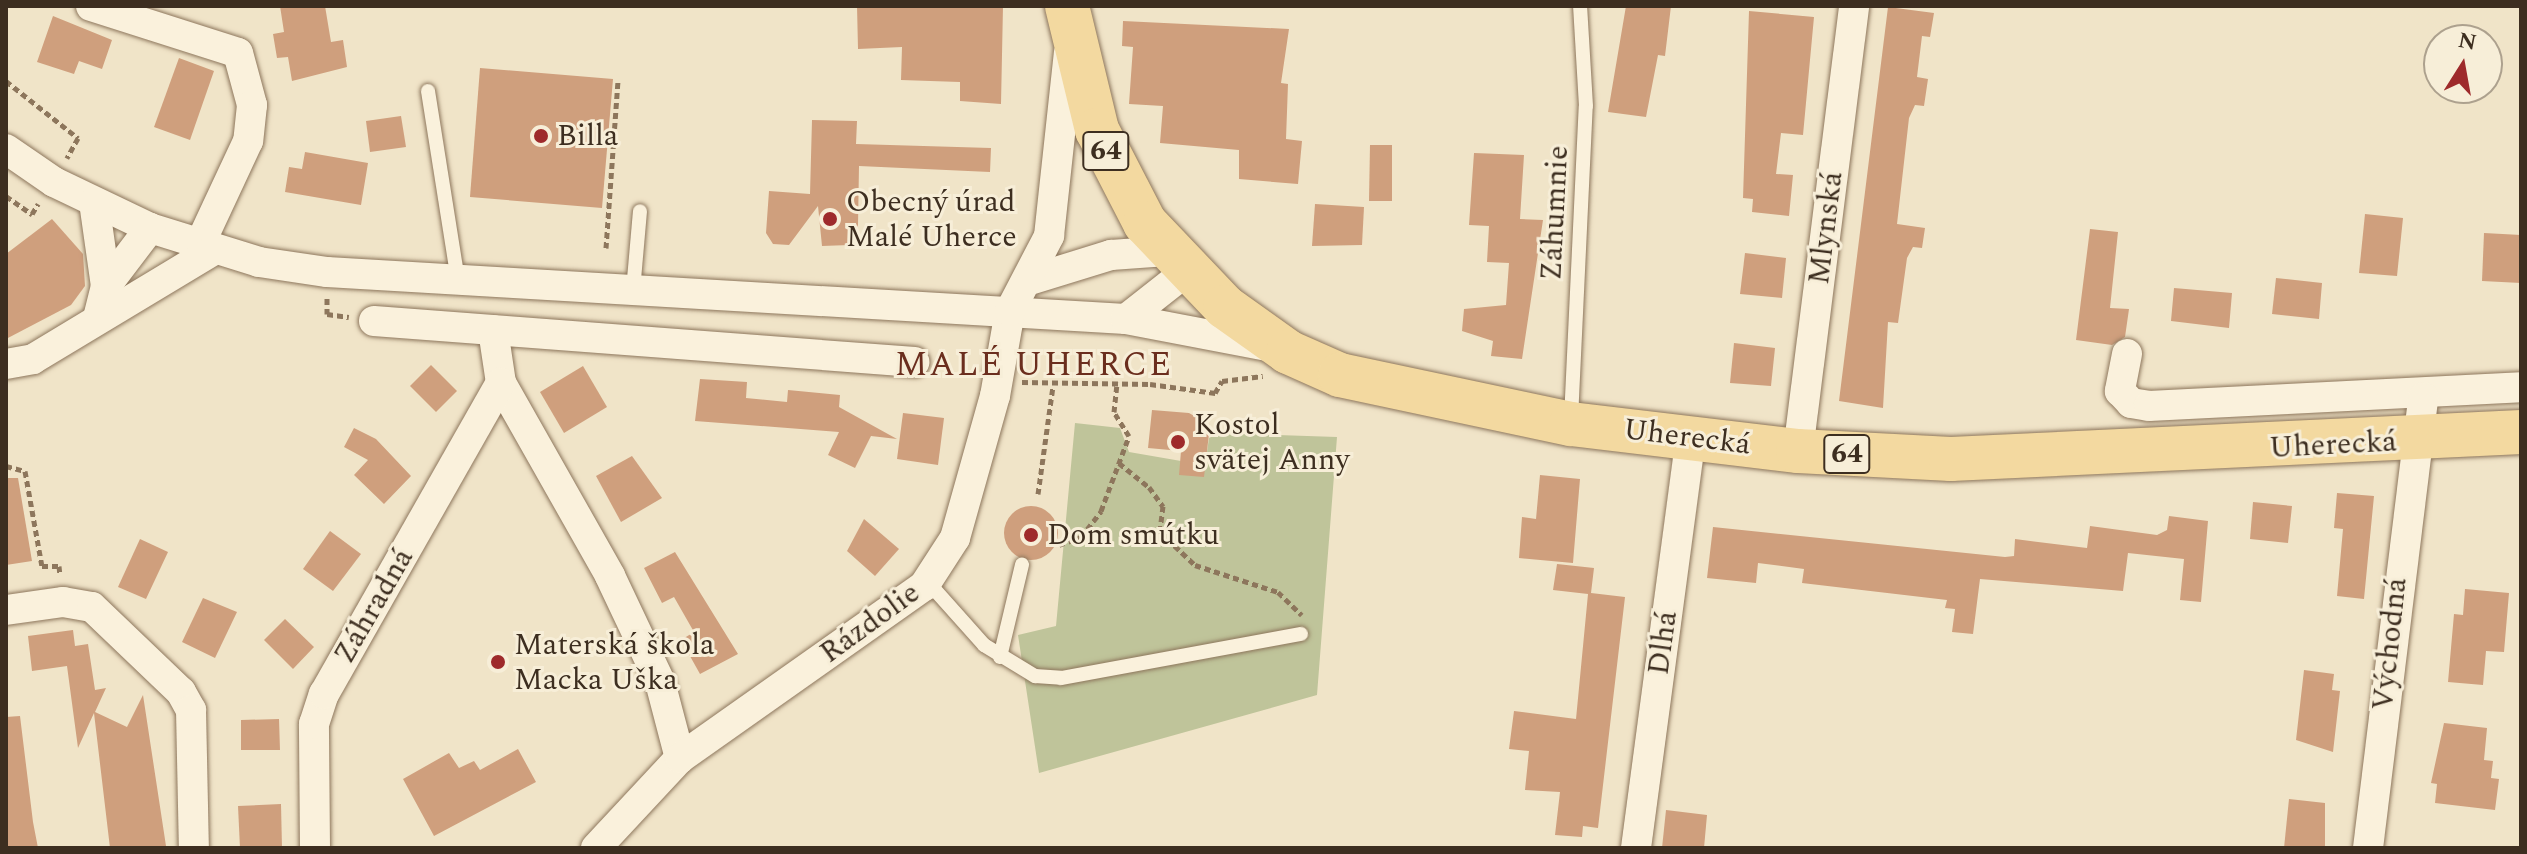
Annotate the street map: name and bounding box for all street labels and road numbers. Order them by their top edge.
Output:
road number: 64 [1082,127,1130,175]
street label: Záhumnie [1533,145,1577,281]
street label: Mlynská [1801,170,1851,286]
street label: Uherecká [1621,411,1753,463]
street label: Uherecká [2268,424,2398,466]
road number: 64 [1823,430,1871,478]
street label: Záhradná [327,542,421,670]
street label: Rázdolie [813,575,927,671]
street label: Východná [2365,576,2415,712]
street label: Dlhá [1641,609,1685,677]

